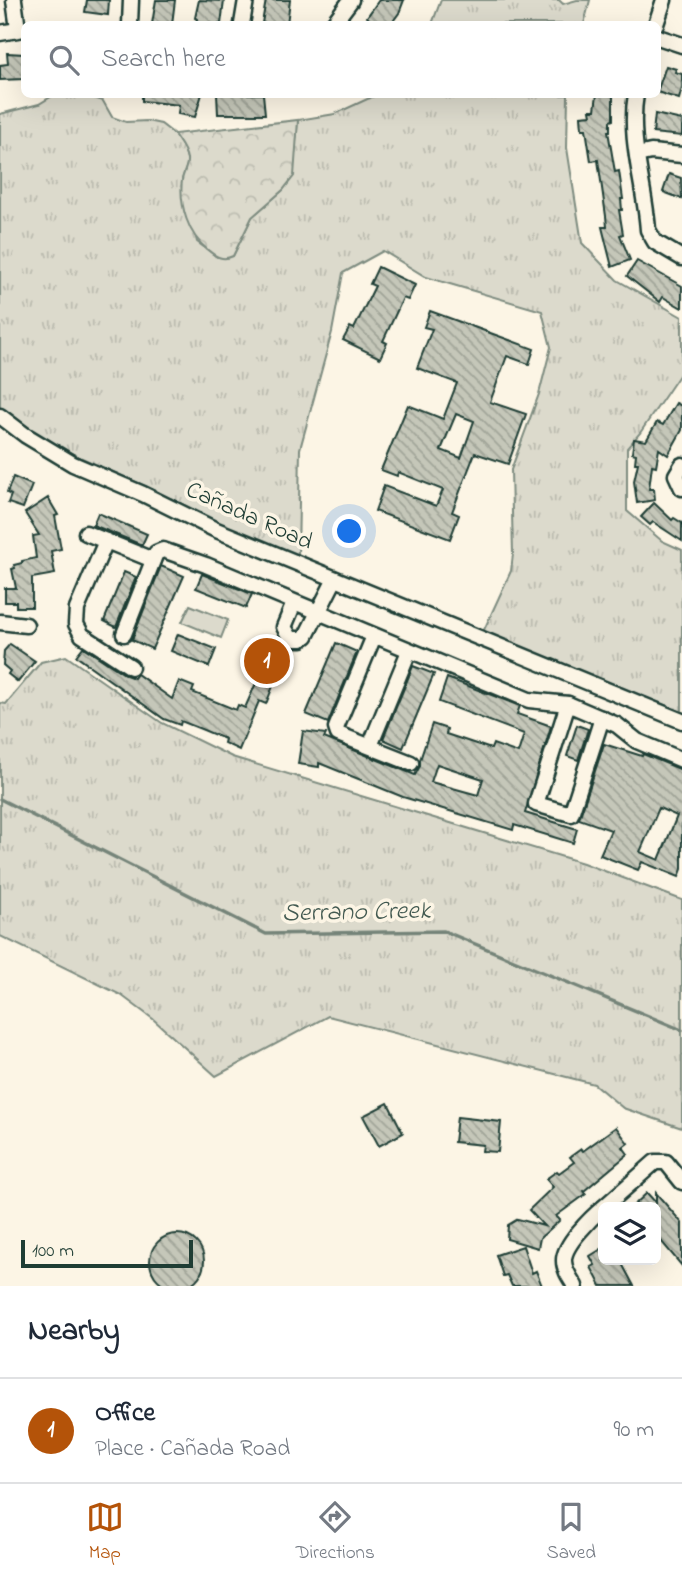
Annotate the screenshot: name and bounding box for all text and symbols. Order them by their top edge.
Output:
search box [21,21,661,98]
icon: search [45,41,83,79]
text: Search here [101,41,226,79]
street label: Cañada Road [180,473,319,561]
your location [332,514,366,548]
pin: 1 [244,635,290,687]
water label: Serrano Creek [282,893,432,933]
map controls [598,1202,661,1265]
button: layers [598,1202,661,1265]
scale bar [21,1237,192,1269]
text: 100 m [32,1238,74,1265]
text: Nearby [28,1310,120,1354]
text: Office [95,1395,155,1433]
text: 1 [47,1414,55,1447]
text: 90 m [614,1414,654,1447]
text: Place · Cañada Road [95,1433,290,1466]
tab: Map [86,1498,124,1567]
tab: Directions [296,1498,375,1567]
tab: Saved [547,1498,596,1567]

